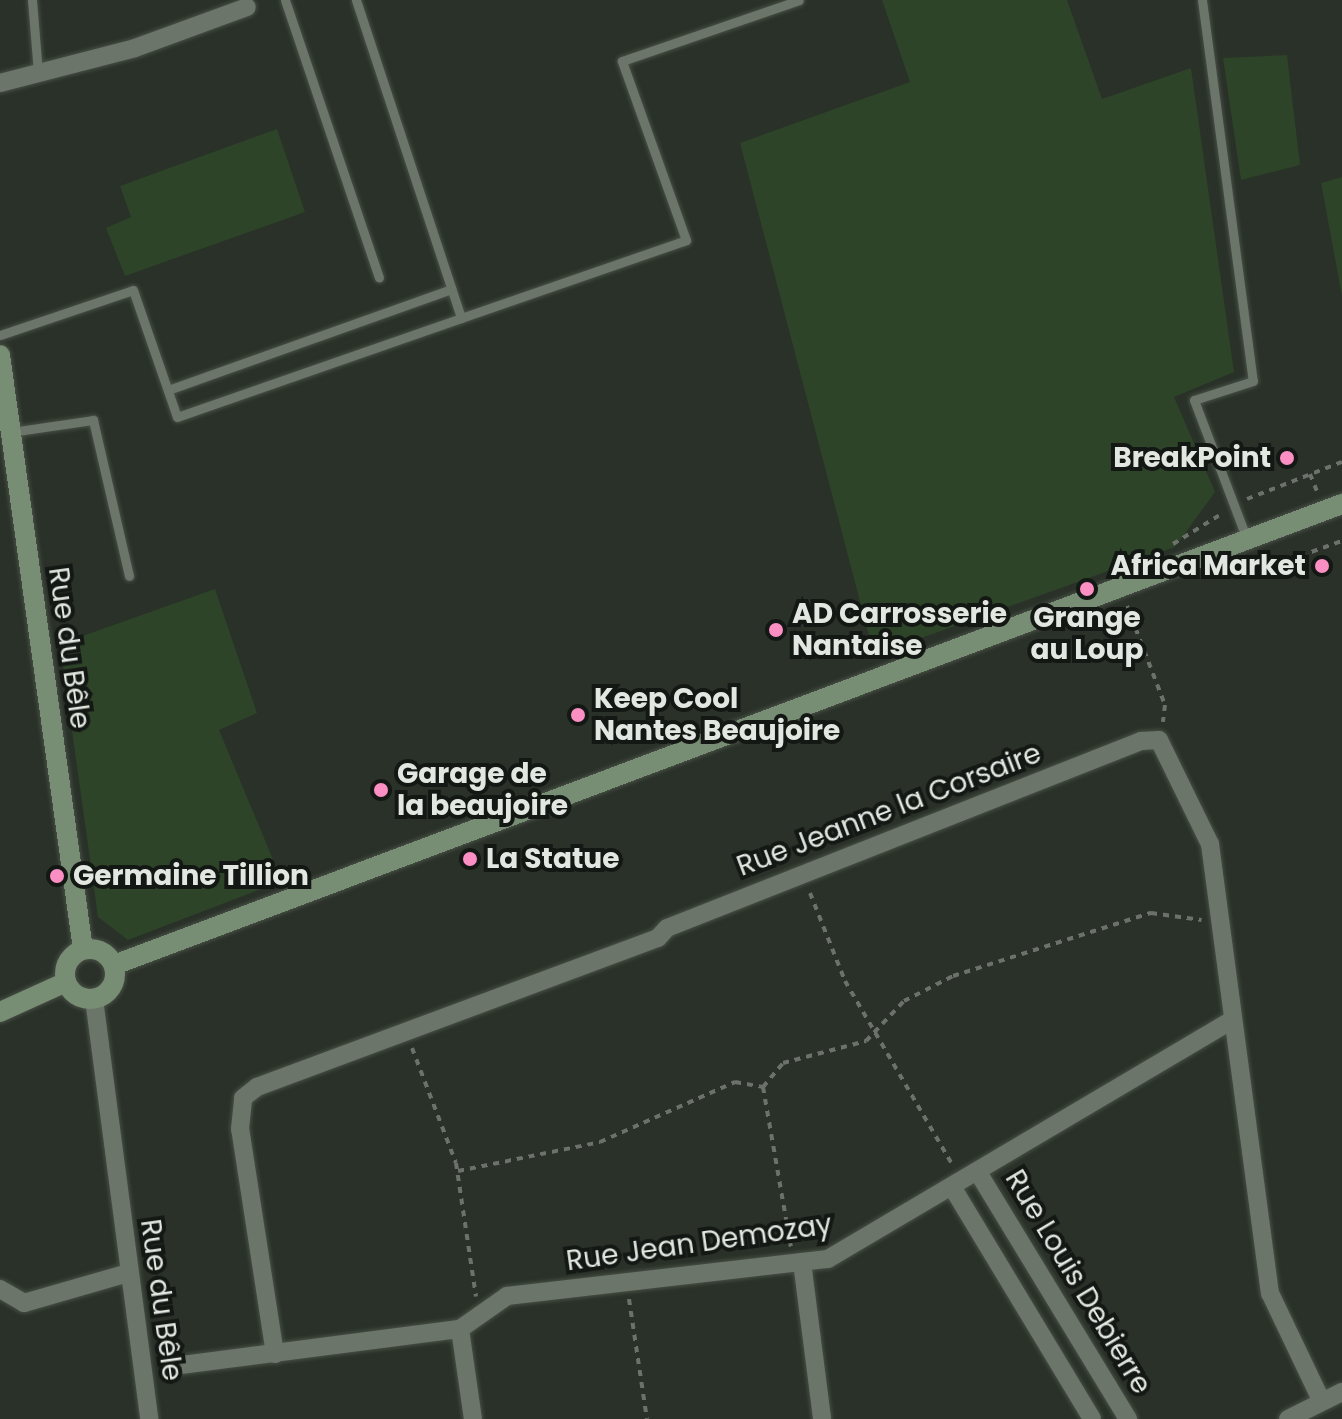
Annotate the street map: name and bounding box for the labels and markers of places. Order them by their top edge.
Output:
place label: BreakPoint [1113,441,1271,475]
marker: BreakPoint [1278,449,1296,467]
place label: Africa Market [1111,549,1306,583]
marker: Africa Market [1313,557,1331,575]
marker: Grange au Loup [1078,580,1096,598]
place label: AD Carrosserie Nantaise [792,597,1007,663]
place label: Grange au Loup [1031,601,1143,667]
marker: AD Carrosserie Nantaise [767,621,785,639]
place label: Keep Cool Nantes Beaujoire [594,682,840,748]
marker: Keep Cool Nantes Beaujoire [569,706,587,724]
place label: Garage de la beaujoire [397,757,568,823]
marker: Garage de la beaujoire [372,781,390,799]
place label: La Statue [486,842,619,876]
marker: La Statue [461,850,479,868]
place label: Germaine Tillion [73,859,309,893]
marker: Germaine Tillion [48,867,66,885]

